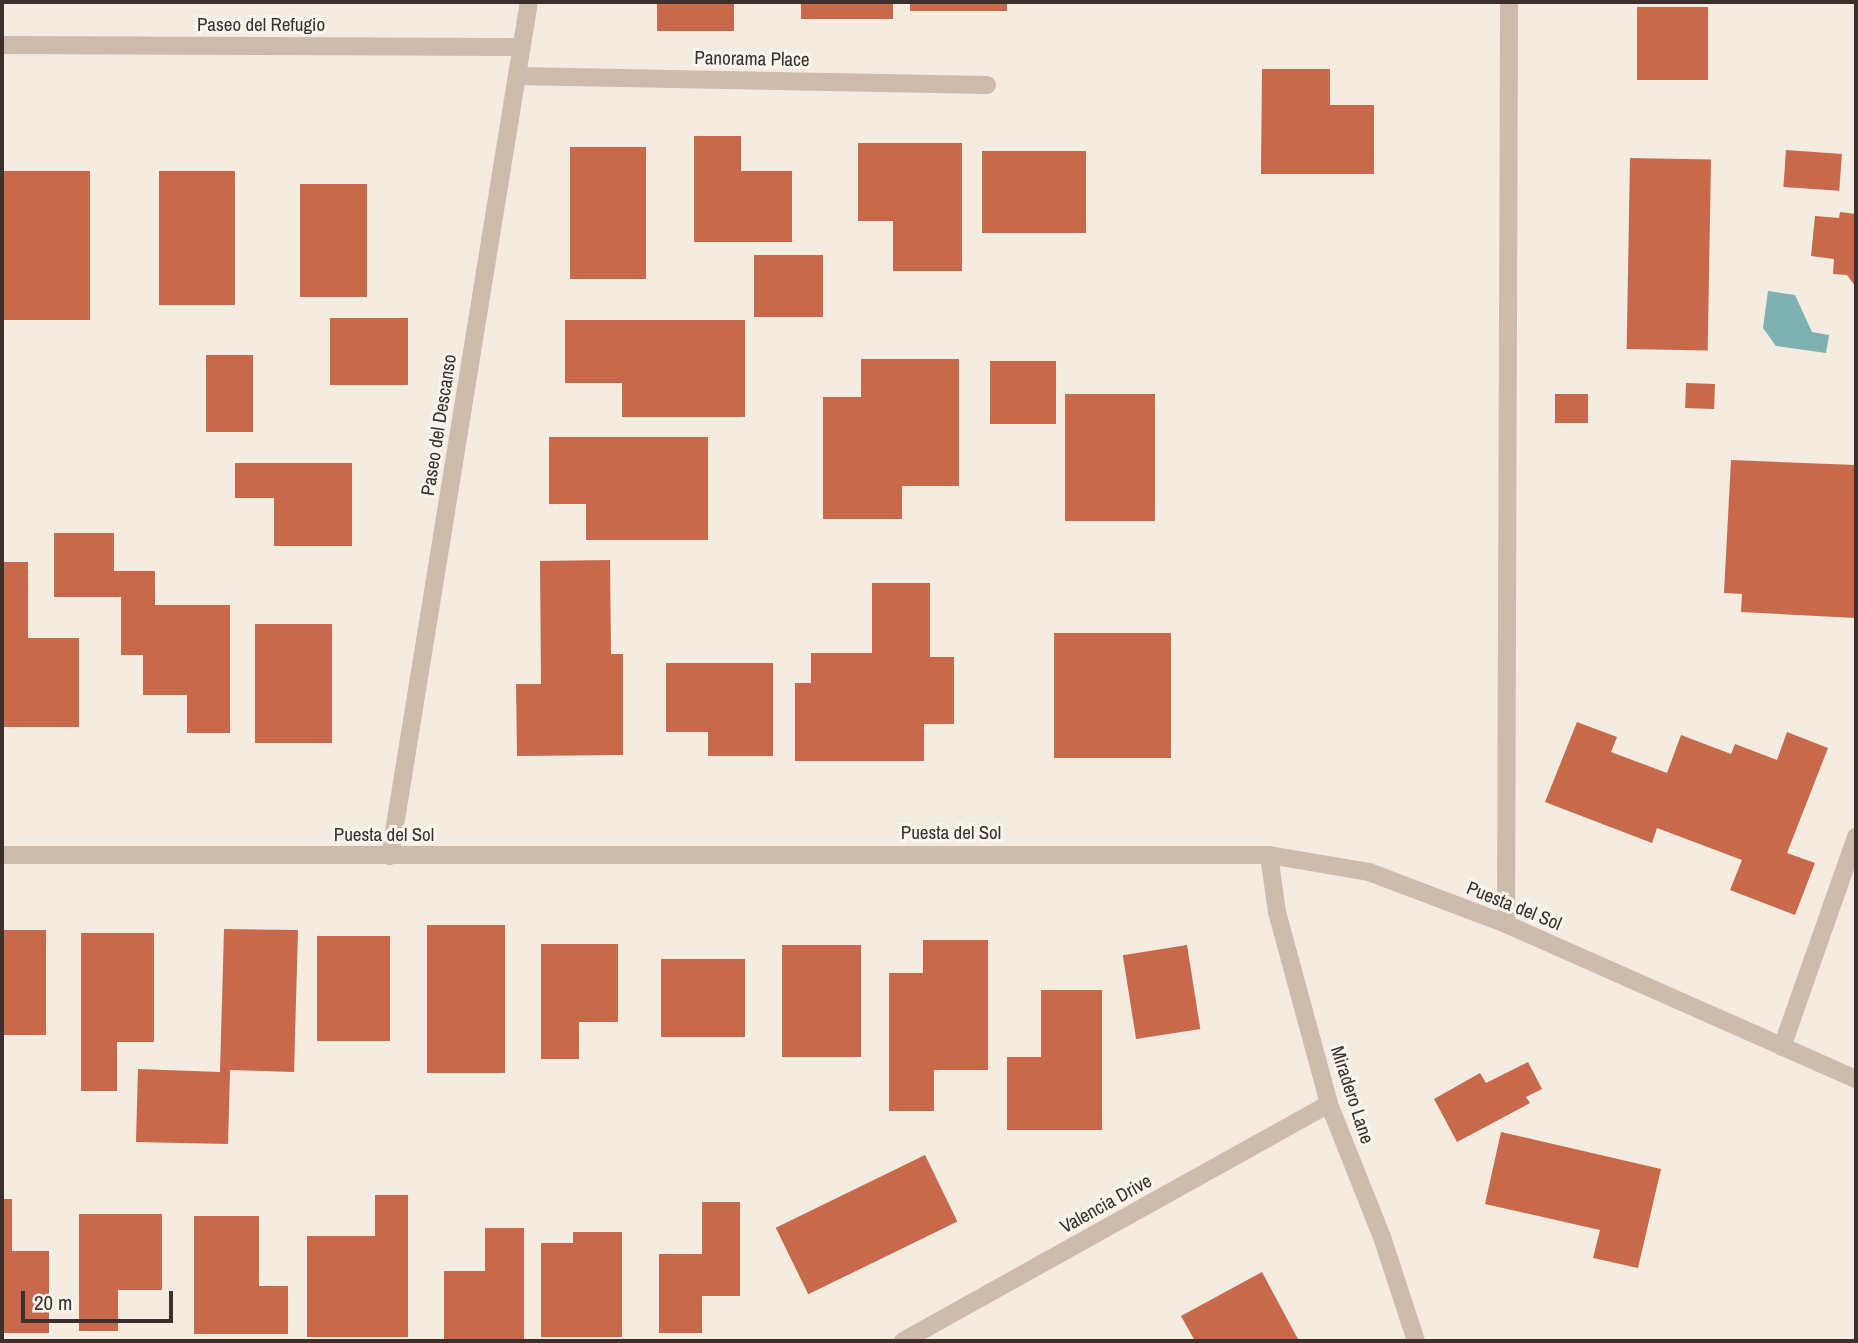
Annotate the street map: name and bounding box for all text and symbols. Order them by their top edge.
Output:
street label: Paseo del Refugio [197,14,325,36]
street label: Panorama Place [694,47,810,71]
street label: Paseo del Descanso [417,353,461,497]
street label: Puesta del Sol [901,822,1001,844]
street label: Puesta del Sol [334,824,434,846]
street label: Puesta del Sol [1463,877,1565,935]
street label: Miradero Lane [1326,1043,1378,1147]
street label: Valencia Drive [1056,1170,1156,1238]
scale bar [24,1276,177,1320]
text: 20 m [34,1288,72,1317]

